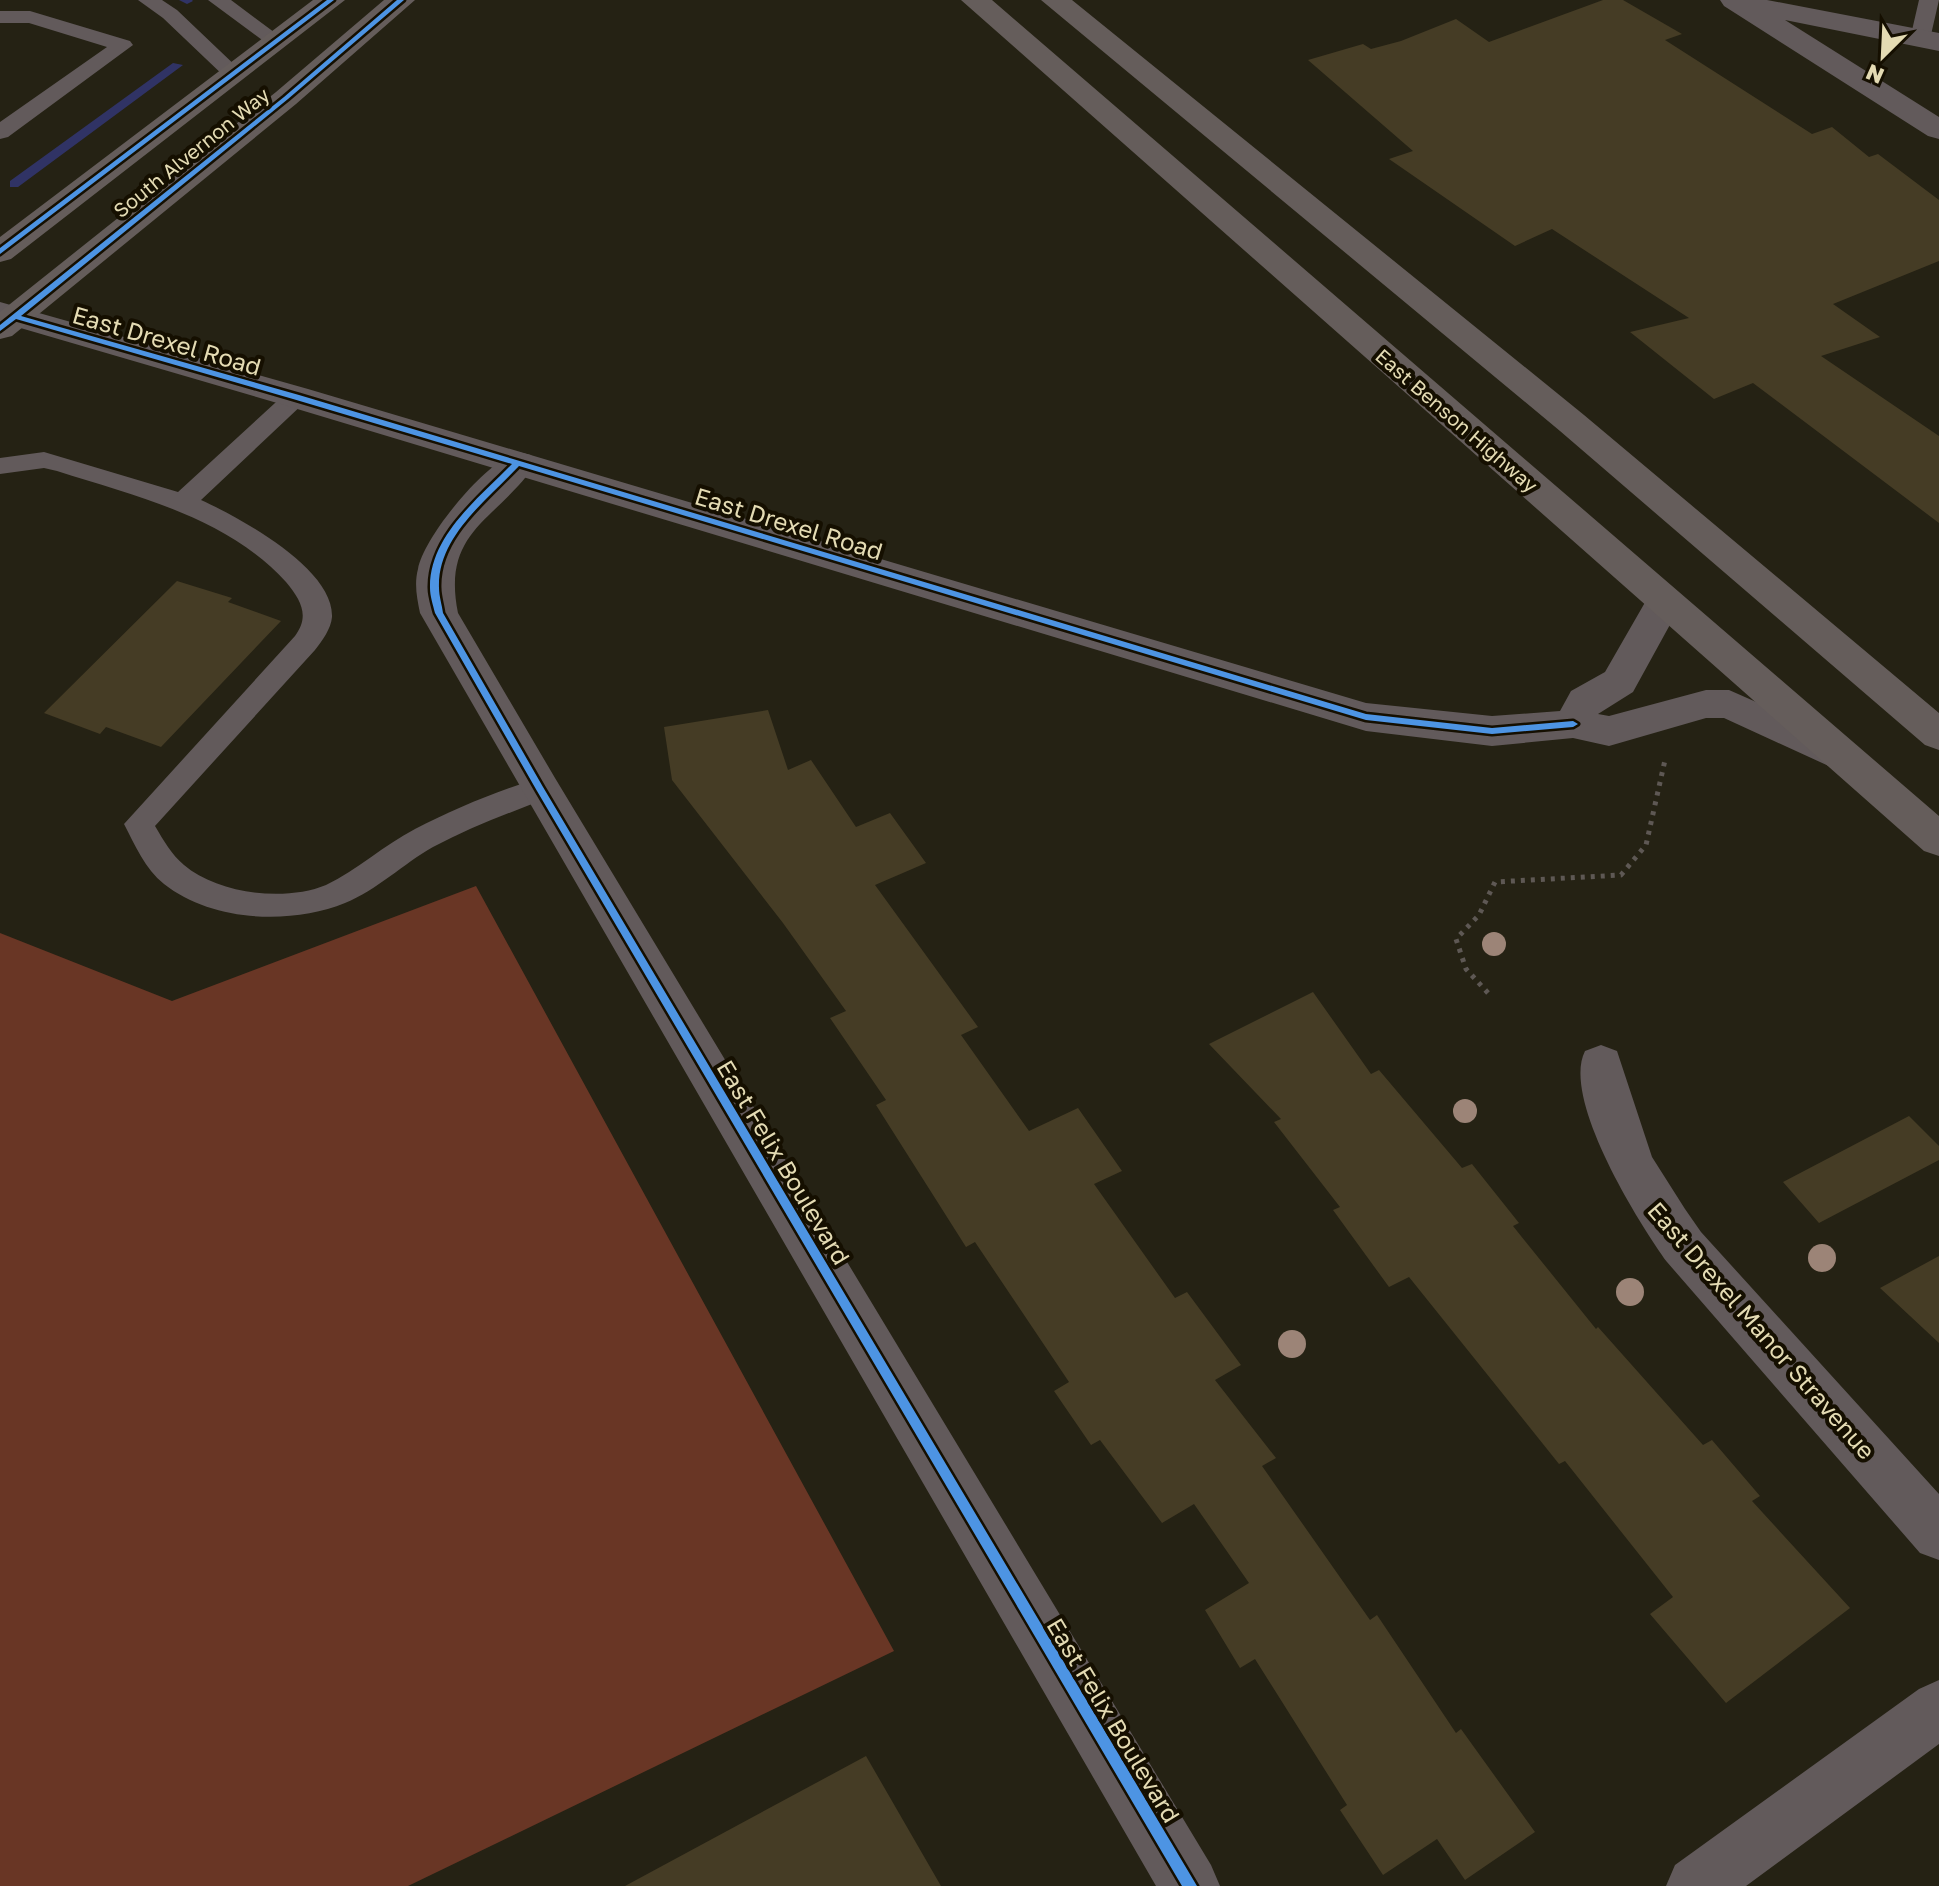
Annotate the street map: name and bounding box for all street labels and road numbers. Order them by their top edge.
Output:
street label: South Alvernon Way [108,82,274,222]
street label: East Drexel Road [69,299,265,381]
street label: East Benson Highway [1371,343,1543,497]
street label: East Drexel Road [692,481,886,565]
street label: East Felix Boulevard [711,1054,857,1270]
street label: East Drexel Manor Stravenue [1642,1195,1882,1465]
street label: East Felix Boulevard [1041,1612,1187,1828]

